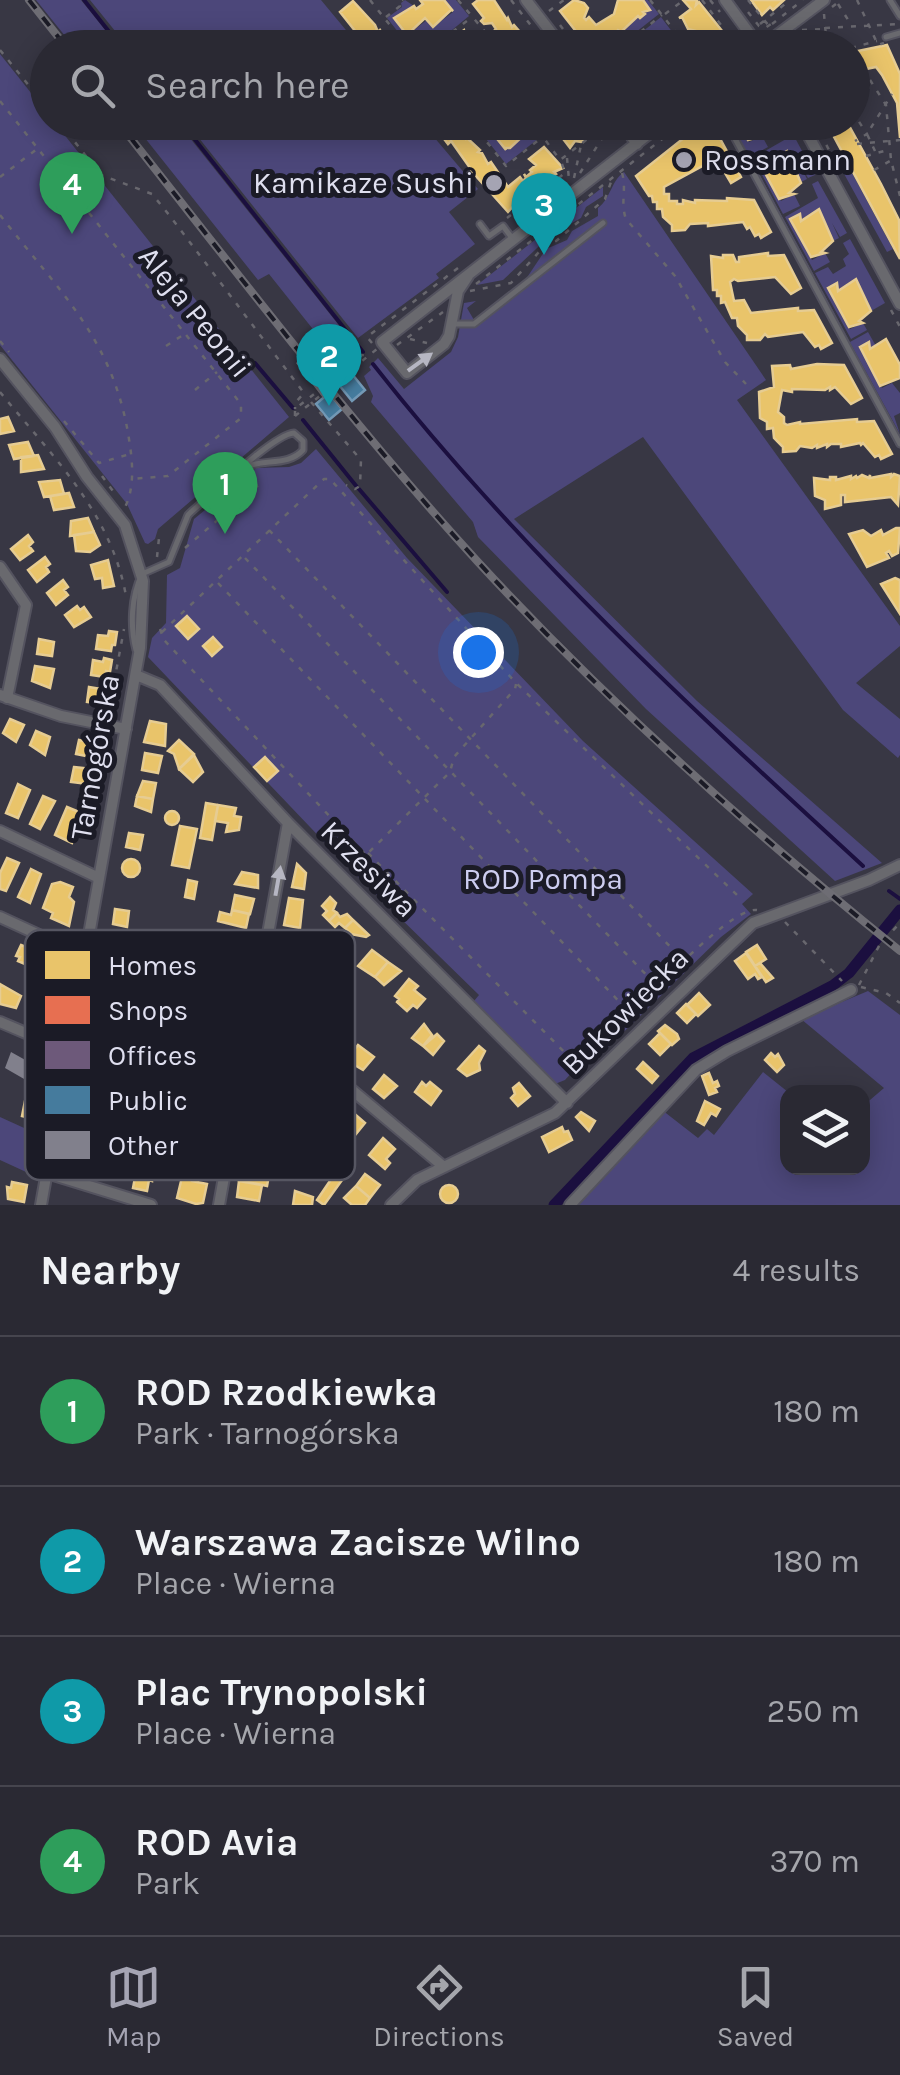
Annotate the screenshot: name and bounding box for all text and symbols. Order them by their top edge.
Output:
search box [30,30,870,140]
icon: search [65,58,120,113]
text: Search here [145,63,349,108]
place label: Rossmann [704,142,851,178]
marker: Rossmann [673,149,695,171]
pin: 4 [40,152,104,234]
place label: Kamikaze Sushi [253,165,474,201]
marker: Kamikaze Sushi [483,172,505,194]
pin: 3 [512,172,576,255]
street label: Aleja Peonii [131,239,259,385]
pin: 2 [296,324,362,406]
one-way arrow [407,353,433,372]
pin: 1 [192,452,258,534]
your location [453,627,504,678]
street label: Tarnogórska [63,671,127,843]
street label: Krzesiwa [313,813,425,925]
park label: ROD Pompa [463,861,623,897]
one-way arrow [271,865,286,897]
legend [25,930,355,1180]
street label: Bukowiecka [554,940,696,1082]
text: Homes [108,949,197,982]
text: Shops [108,994,188,1027]
text: Offices [108,1039,197,1072]
text: Public [108,1084,188,1117]
map controls [780,1085,870,1175]
button: layers [780,1085,870,1175]
text: Other [108,1129,179,1162]
text: Nearby [40,1245,180,1295]
text: 4 results [733,1252,860,1289]
text: ROD Rzodkiewka [135,1370,438,1415]
text: 1 [67,1393,78,1430]
text: 180 m [773,1393,860,1430]
text: Park · Tarnogórska [135,1415,400,1452]
text: Warszawa Zacisze Wilno [135,1520,581,1565]
text: 2 [63,1543,82,1580]
text: 180 m [773,1543,860,1580]
text: Place · Wierna [135,1565,336,1602]
text: Plac Trynopolski [135,1670,428,1715]
text: 3 [63,1693,82,1730]
text: 250 m [767,1693,860,1730]
text: Place · Wierna [135,1715,336,1752]
text: ROD Avia [135,1820,299,1865]
text: 4 [63,1843,82,1880]
text: 370 m [770,1843,860,1880]
text: Park [135,1865,200,1902]
tab: Map [106,1960,161,2053]
tab: Directions [373,1960,505,2053]
tab: Saved [717,1960,794,2053]

